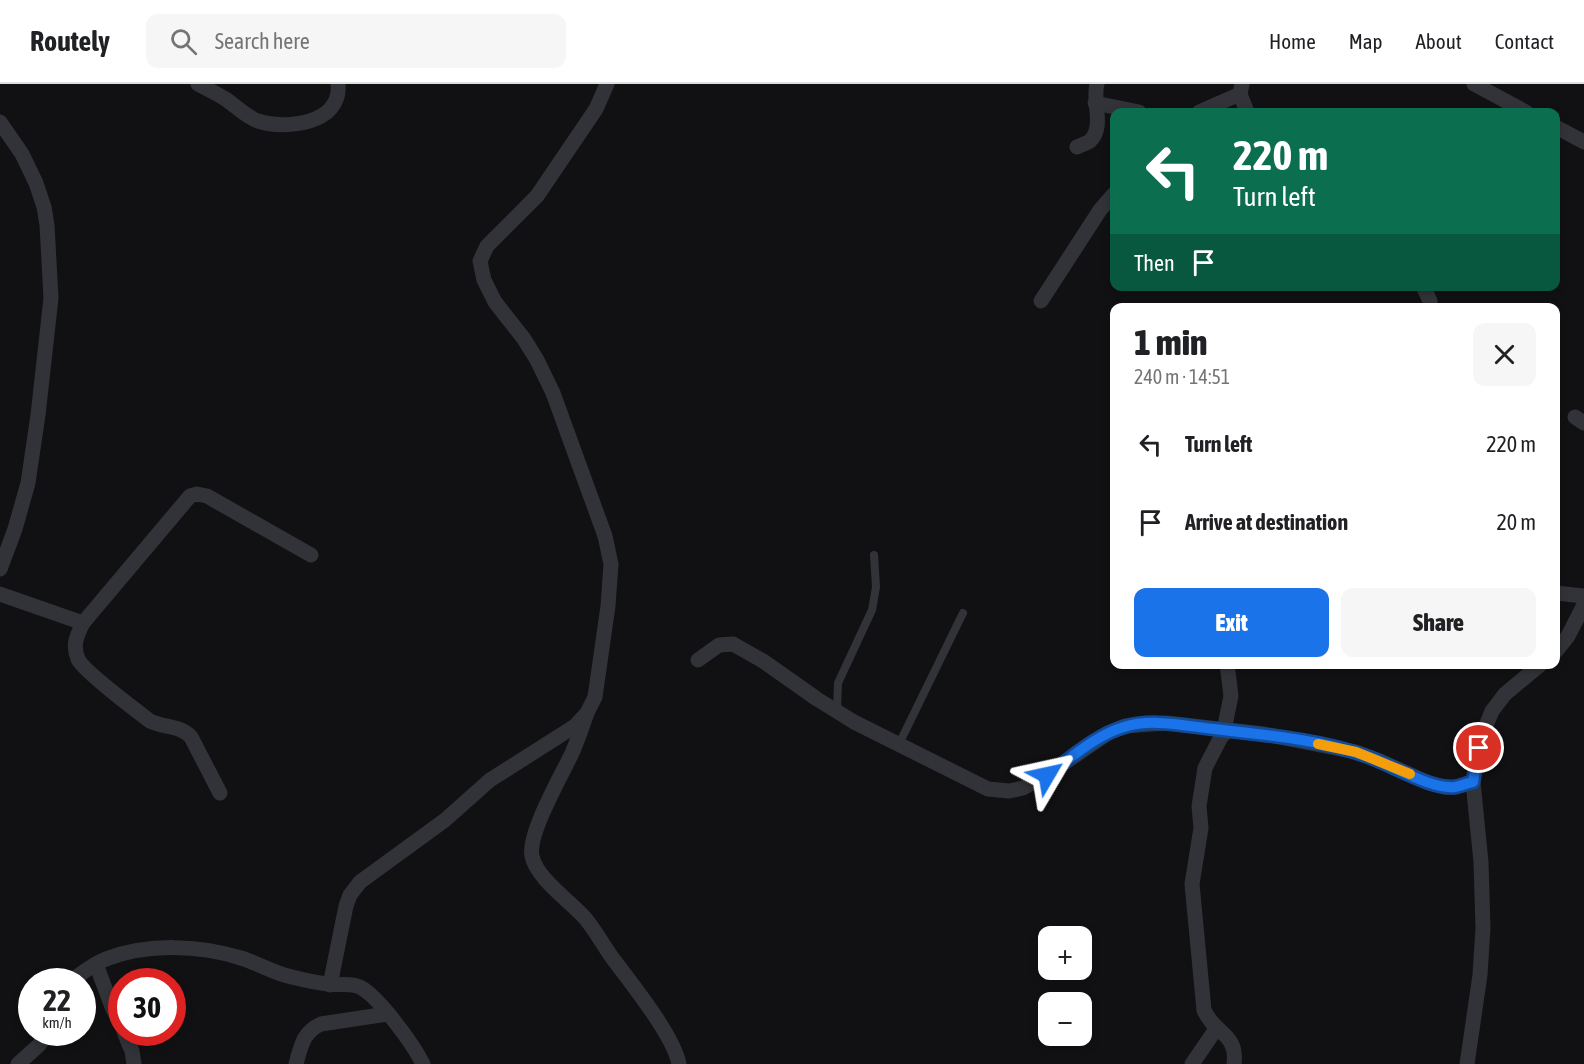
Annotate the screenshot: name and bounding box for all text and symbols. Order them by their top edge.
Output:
search box [146,14,566,68]
text: Routely [30,25,110,57]
icon: search [167,25,200,58]
text: Search here [215,28,310,54]
text: Home [1269,29,1316,53]
text: Map [1349,29,1383,53]
text: About [1416,29,1462,53]
text: Contact [1495,29,1554,53]
text: 220 m [1233,131,1328,179]
icon: left [1134,132,1212,210]
text: Turn left [1233,181,1316,212]
icon: arrive [1187,246,1220,279]
text: Then [1134,250,1175,276]
text: 1 min [1134,321,1208,363]
button: close [1473,323,1536,386]
text: 240 m · 14:51 [1134,365,1230,388]
icon: left [1134,428,1167,461]
text: Turn left [1185,431,1252,457]
text: 220 m [1486,431,1536,457]
icon: arrive [1134,506,1167,539]
text: Arrive at destination [1185,509,1348,535]
text: 20 m [1496,509,1536,535]
button: Exit [1134,588,1329,657]
button: Share [1341,588,1536,657]
pin [1453,722,1504,773]
icon: arrive [1462,731,1495,764]
position arrow [1015,743,1079,807]
map controls [1038,926,1092,1046]
button: + [1038,926,1092,980]
speed limit sign: 30 [108,968,186,1046]
text: 22 [43,983,71,1017]
button: − [1038,992,1092,1046]
text: km/h [42,1014,72,1031]

